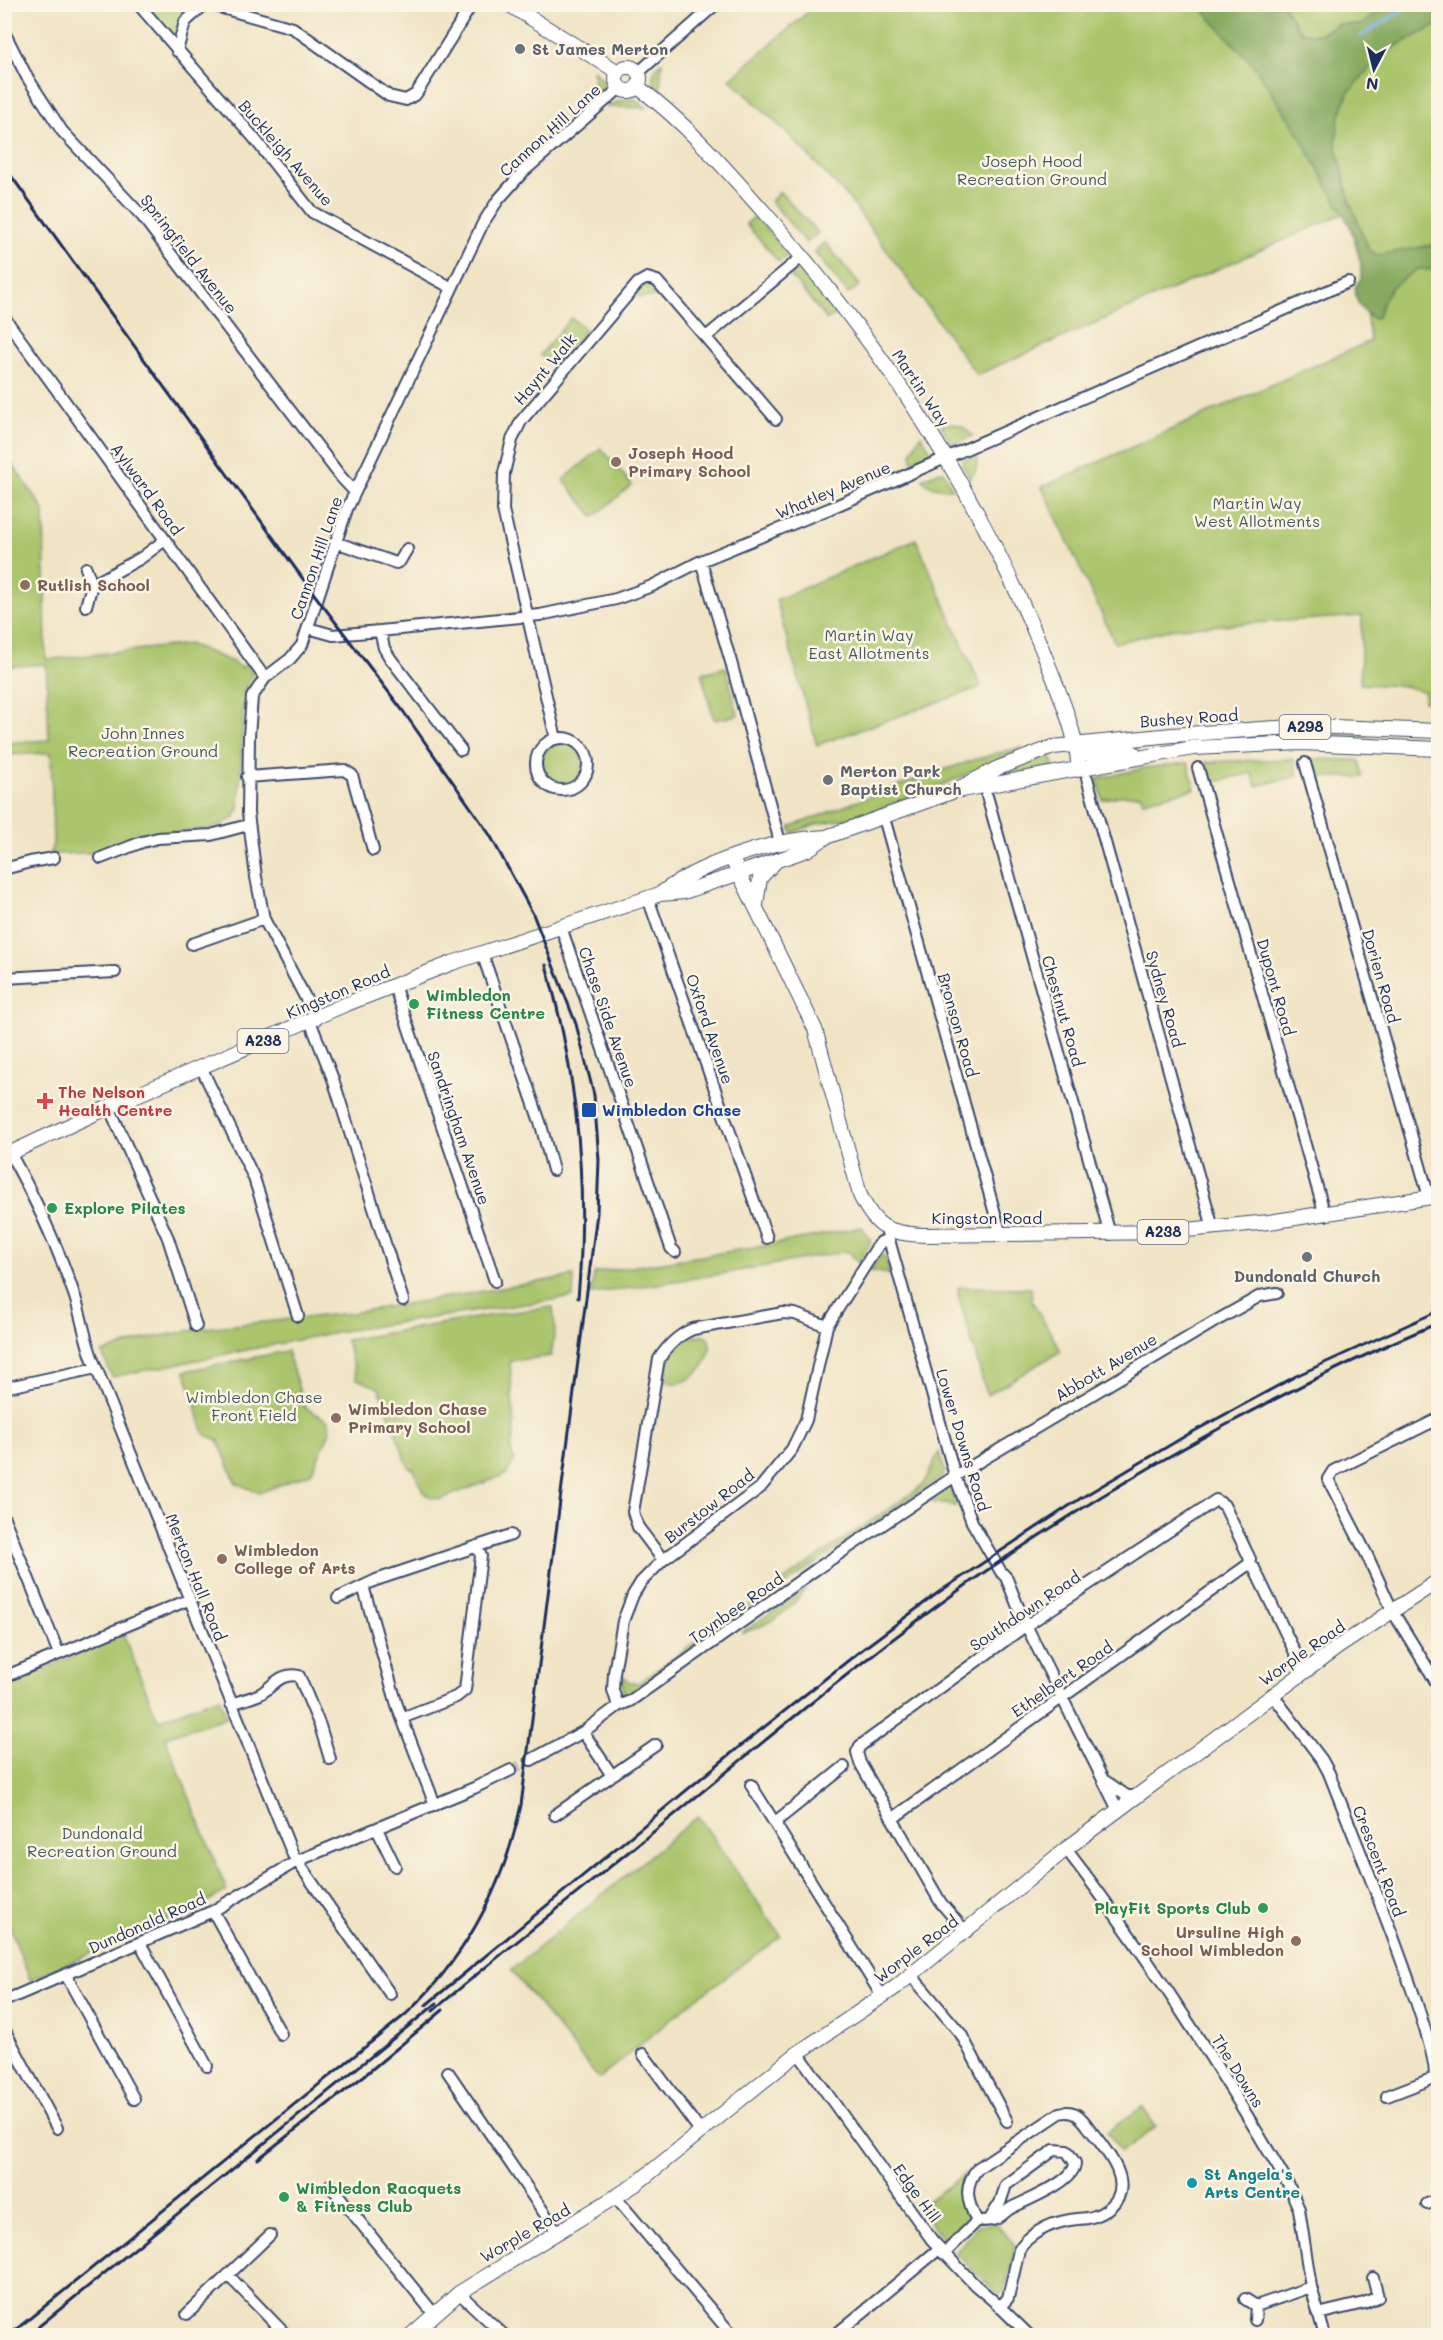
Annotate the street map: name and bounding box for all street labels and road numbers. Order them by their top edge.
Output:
street label: Cannon Hill Lane [495,79,605,181]
street label: Buckleigh Avenue [234,95,338,210]
street label: Springfield Avenue [136,190,242,318]
street label: Haynt Walk [509,328,581,409]
street label: Martin Way [888,345,955,431]
street label: Aylward Road [107,438,188,539]
street label: Whatley Avenue [772,456,893,523]
street label: Cannon Hill Lane [285,493,346,622]
street label: Bushey Road [1139,704,1239,731]
road number: A298 [1280,715,1330,739]
street label: Dorien Road [1358,926,1405,1025]
street label: Dupont Road [1253,936,1300,1038]
street label: Chase Side Avenue [575,944,642,1090]
street label: Sydney Road [1142,948,1189,1050]
street label: Chestnut Road [1038,953,1089,1069]
street label: Kingston Road [283,960,393,1023]
street label: Bronson Road [934,970,983,1079]
street label: Oxford Avenue [682,971,739,1087]
road number: A238 [238,1029,288,1053]
street label: Sandringham Avenue [423,1048,496,1208]
street label: Kingston Road [932,1207,1042,1228]
road number: A238 [1138,1220,1188,1244]
street label: Abbott Avenue [1051,1328,1161,1405]
street label: Lower Downs Road [932,1366,995,1514]
street label: Burstow Road [660,1464,758,1547]
street label: Merton Hall Road [161,1510,232,1644]
street label: Southdown Road [965,1566,1084,1655]
street label: Toynbee Road [684,1567,787,1648]
street label: Worple Road [1255,1615,1349,1690]
street label: Ethelbert Road [1007,1636,1117,1721]
street label: Crescent Road [1349,1802,1410,1919]
street label: Dundonald Road [85,1887,209,1958]
street label: Worple Road [869,1910,962,1987]
street label: The Downs [1208,2030,1269,2111]
street label: Edge Hill [889,2159,946,2226]
street label: Worple Road [476,2198,573,2267]

